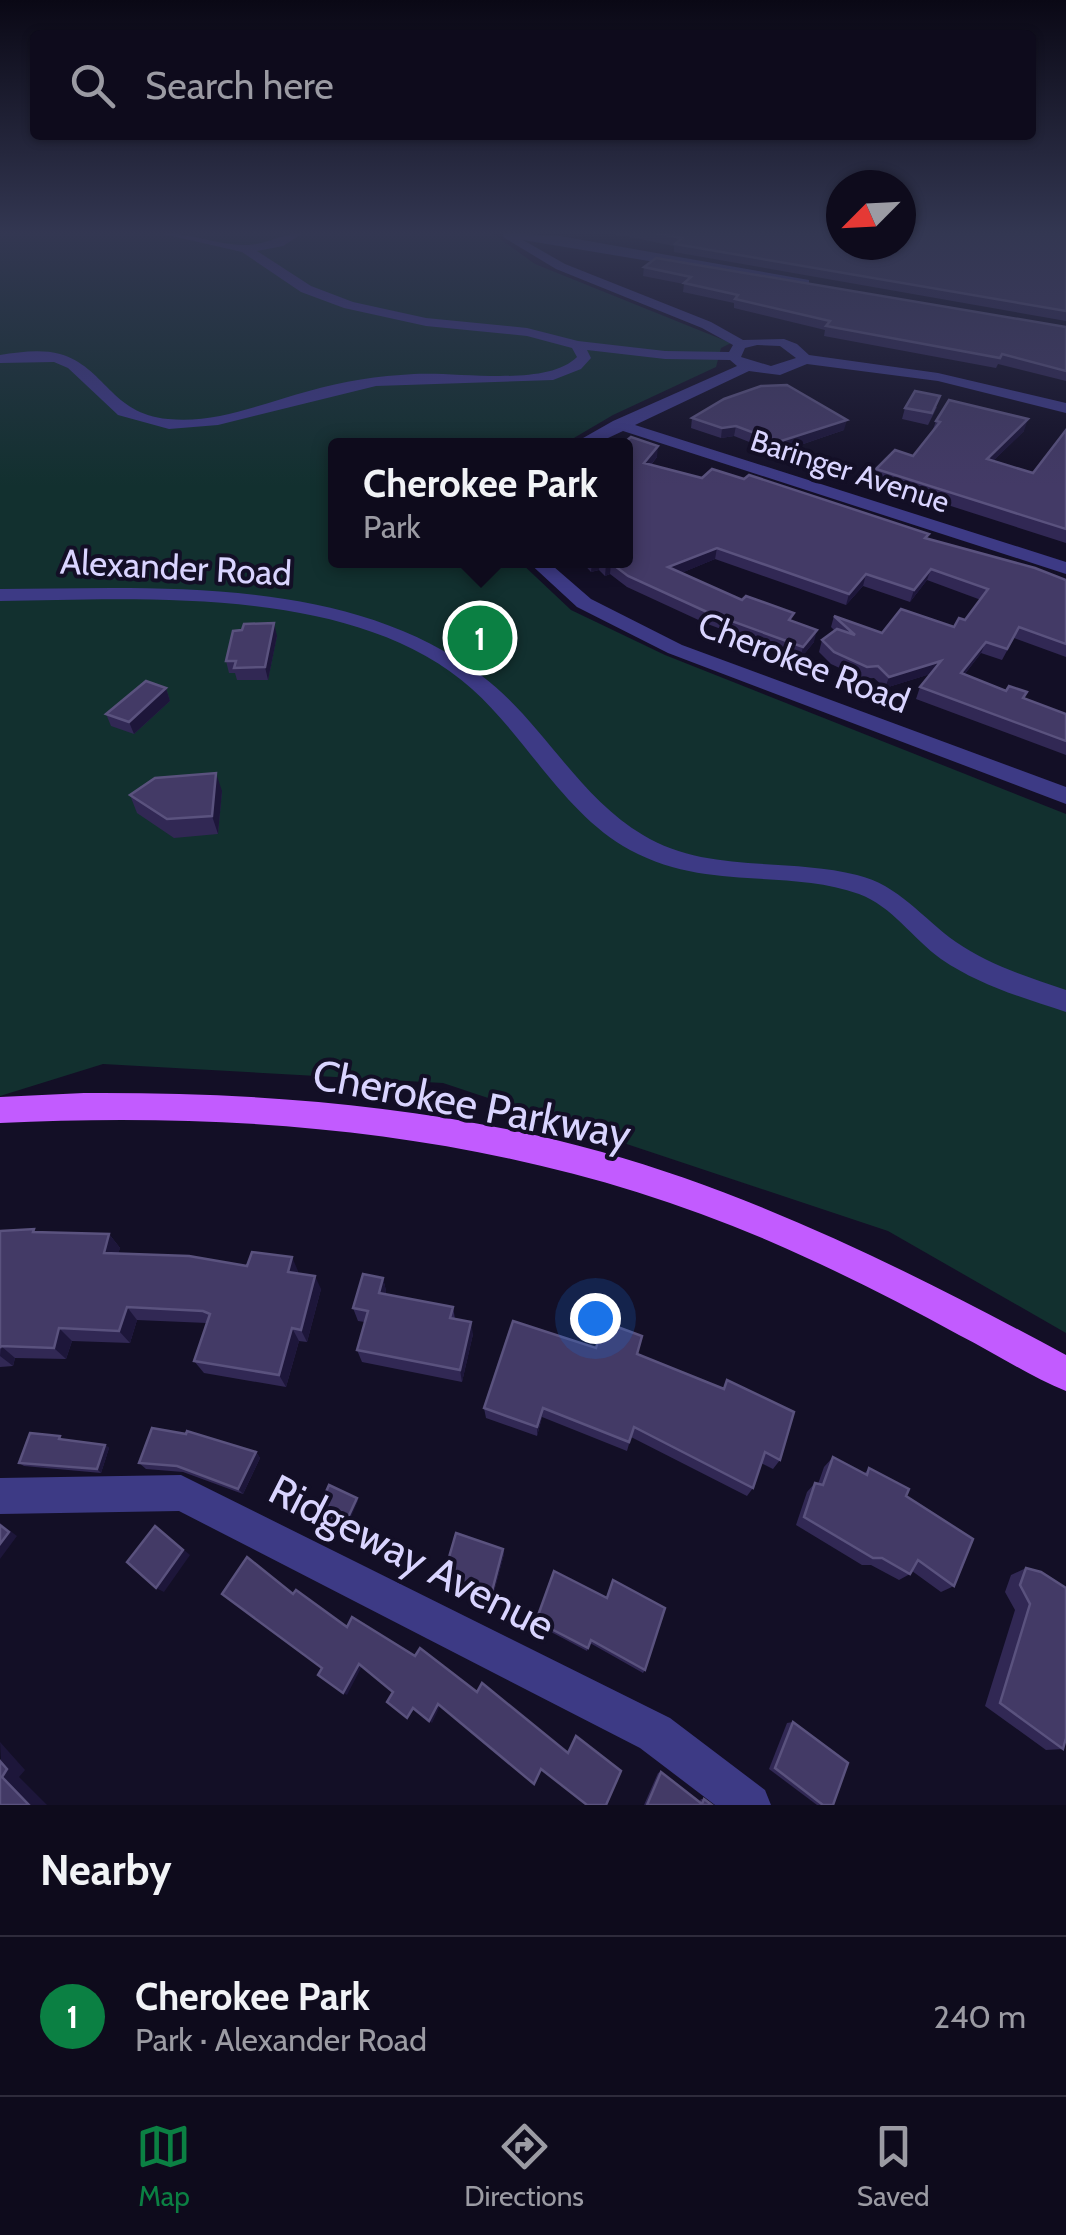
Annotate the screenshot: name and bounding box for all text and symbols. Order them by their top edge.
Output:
search box [30,30,1036,140]
icon: search [65,58,120,113]
text: Search here [145,62,334,109]
north arrow [826,170,916,260]
street label: Baringer Avenue [746,421,954,521]
popup [328,438,633,568]
text: Cherokee Park [363,460,598,507]
text: Park [363,507,421,546]
street label: Alexander Road [59,539,293,595]
pin: 1 [448,600,512,676]
street label: Cherokee Road [692,602,916,722]
street label: Cherokee Parkway [309,1048,635,1160]
your location [570,1293,621,1344]
street label: Ridgeway Avenue [261,1463,563,1651]
text: Nearby [40,1844,172,1896]
text: Cherokee Park [135,1973,370,2020]
text: 1 [67,1997,78,2036]
text: 240 m [933,1997,1026,2036]
text: Park · Alexander Road [135,2020,427,2059]
tab: Map [136,2119,191,2213]
tab: Directions [464,2119,584,2213]
tab: Saved [857,2119,930,2213]

